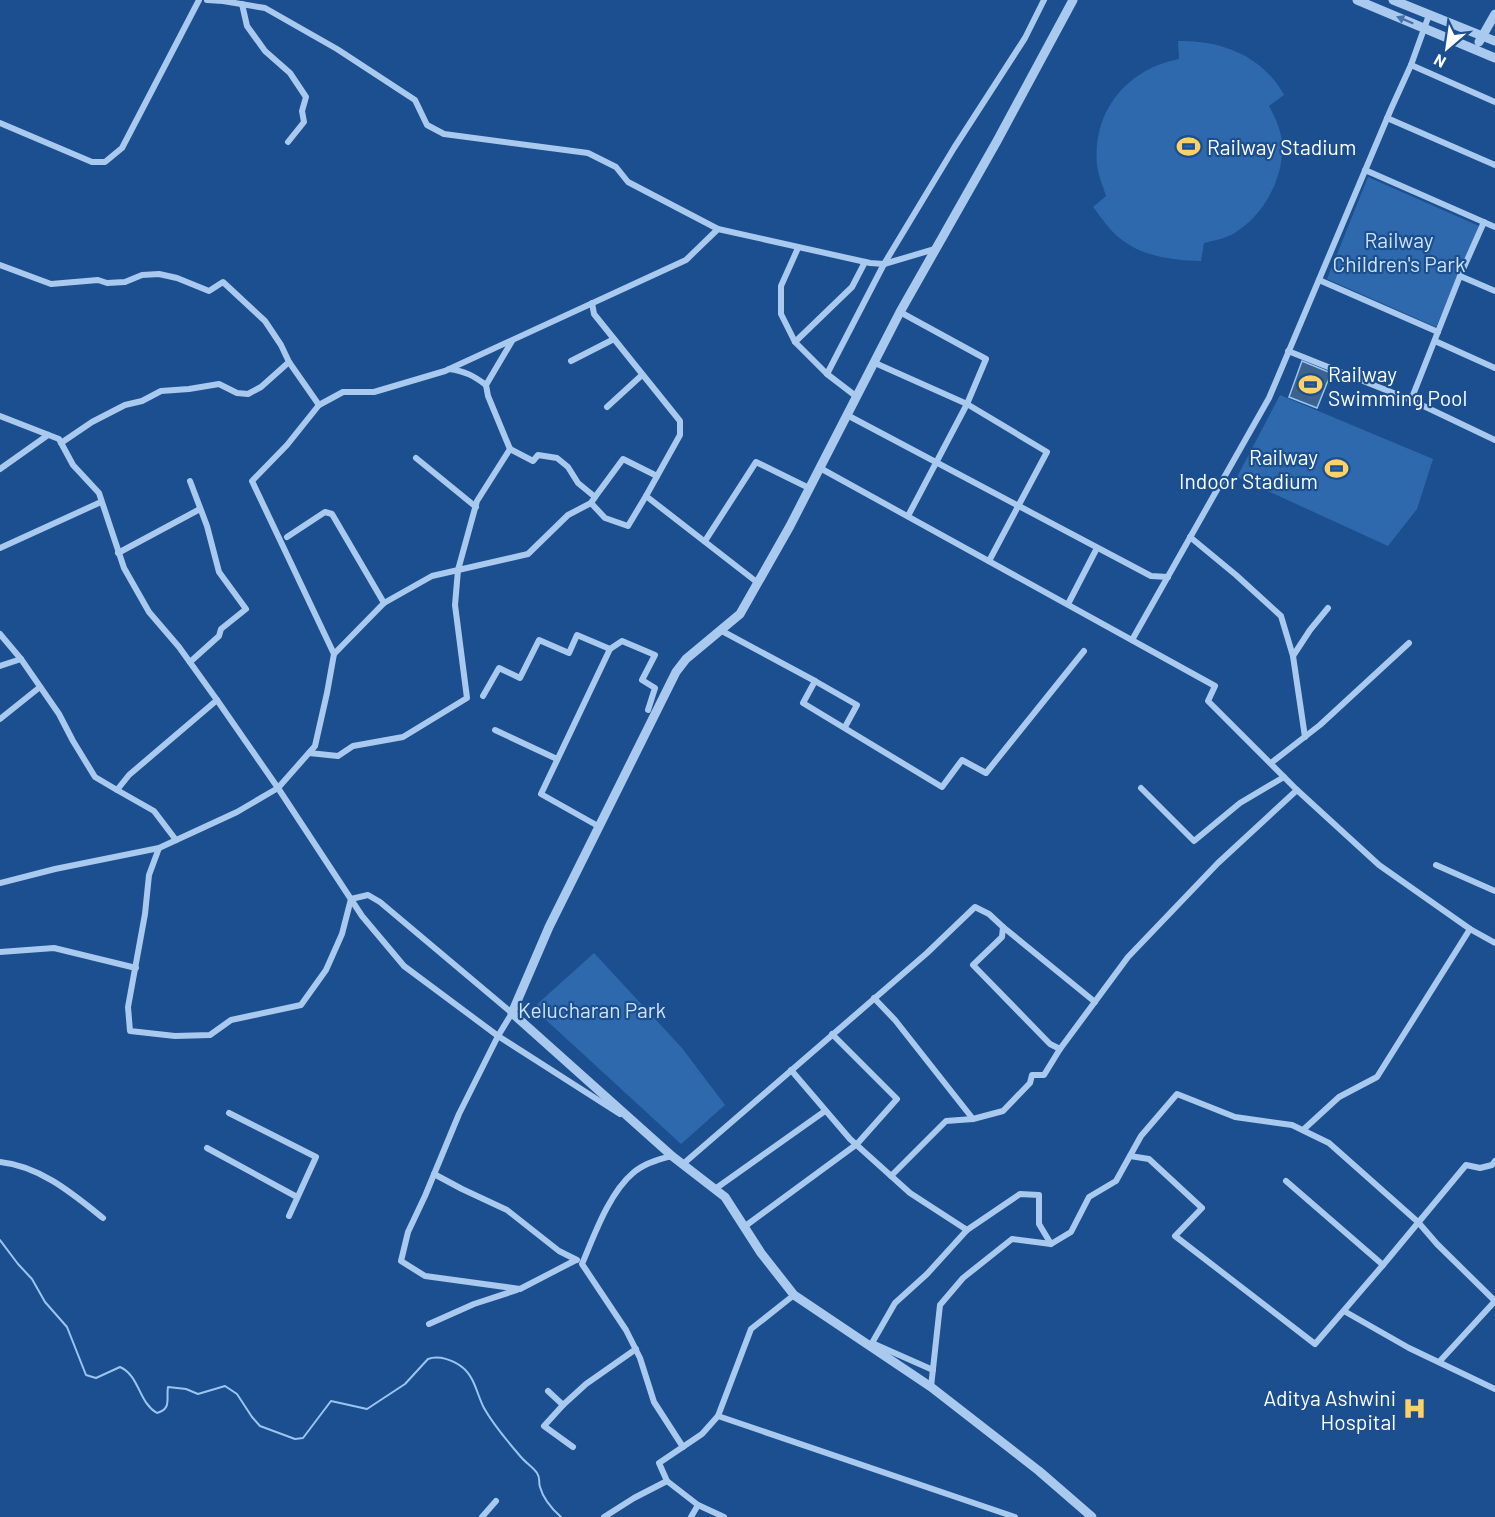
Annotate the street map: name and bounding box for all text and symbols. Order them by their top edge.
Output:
one-way arrow [1395,15,1413,25]
north arrow [1417,18,1477,78]
text: N [1430,51,1449,72]
sports icon: Railway Stadium [1176,133,1202,159]
place label: Railway Stadium [1207,134,1356,159]
park label: Railway Children's Park [1333,227,1465,276]
place label: Railway Swimming Pool [1328,361,1467,410]
sports icon: Railway Swimming Pool [1297,372,1323,398]
place label: Railway Indoor Stadium [1179,444,1318,493]
sports icon: Railway Indoor Stadium [1323,455,1349,481]
park label: Kelucharan Park [518,997,666,1022]
place label: Aditya Ashwini Hospital [1264,1385,1396,1434]
hospital icon: Aditya Ashwini Hospital [1401,1396,1427,1422]

